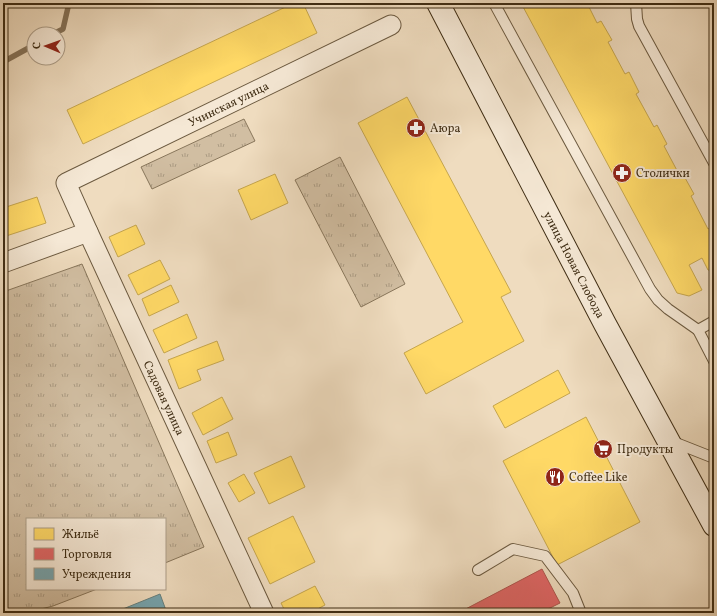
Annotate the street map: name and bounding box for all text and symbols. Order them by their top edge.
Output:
north arrow [26,26,66,66]
text: С [30,42,45,50]
street label: Учинская улица [186,79,272,131]
pharmacy icon: Аюра [405,117,427,139]
place label: Аюра [430,121,460,137]
pharmacy icon: Столички [611,162,633,184]
place label: Столички [636,166,690,182]
street label: улица Новая Слобода [539,209,608,321]
street label: Садовая улица [139,358,187,438]
supermarket icon: Продукты [592,438,614,460]
place label: Продукты [617,442,674,458]
restaurant icon: Coffee Like [544,466,566,488]
place label: Coffee Like [569,470,628,486]
legend [26,518,166,590]
text: Жильё [62,527,99,543]
text: Торговля [62,547,112,563]
text: Учреждения [62,567,131,583]

